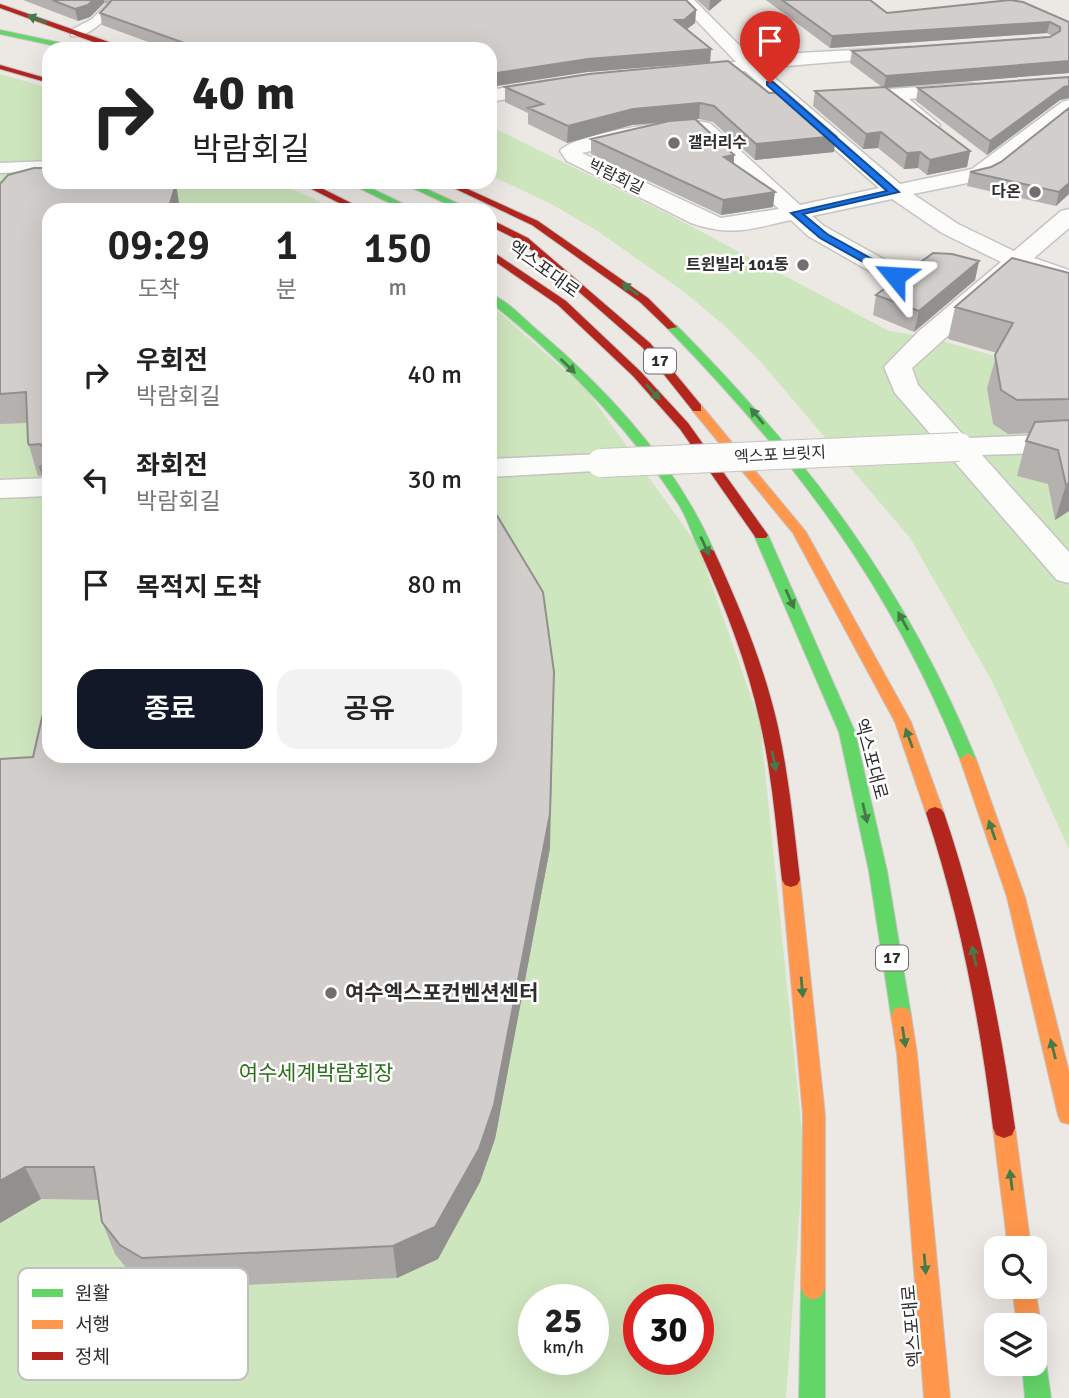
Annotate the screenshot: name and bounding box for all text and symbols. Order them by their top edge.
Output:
pin [740,11,800,83]
one-way arrow [26,13,47,24]
icon: arrive [751,22,789,60]
text: 40 m [192,63,295,123]
icon: right [77,70,168,161]
text: 박람회길 [192,130,310,169]
place label: 갤러리수 [688,133,747,153]
marker: 갤러리수 [666,135,682,151]
street label: 박람회길 [585,155,647,199]
place label: 다온 [992,182,1021,202]
marker: 다온 [1027,184,1043,200]
text: 09:29 [107,220,210,271]
text: 1 [275,220,298,271]
text: 150 [364,223,432,274]
street label: 엑스포대로 [504,236,584,302]
position arrow [858,239,932,313]
place label: 트윈빌라 101동 [686,255,789,275]
marker: 트윈빌라 101동 [795,257,811,273]
text: m [388,273,407,302]
text: 도착 [138,275,180,304]
text: 분 [276,275,297,304]
one-way arrow [621,283,639,297]
text: 우회전 [136,345,208,377]
road number: 17 [644,348,676,374]
icon: right [77,356,115,394]
one-way arrow [559,358,576,374]
text: 40 m [407,359,462,391]
text: 박람회길 [136,382,221,411]
one-way arrow [645,383,661,401]
one-way arrow [750,408,765,425]
street label: 엑스포 브릿지 [734,443,826,467]
text: 좌회전 [136,450,208,482]
icon: left [77,461,115,499]
text: 30 m [407,464,462,496]
text: 박람회길 [136,487,221,516]
one-way arrow [700,535,711,556]
icon: arrive [77,566,115,604]
text: 80 m [407,569,462,601]
text: 목적지 도착 [136,572,261,604]
one-way arrow [785,589,796,610]
one-way arrow [897,611,909,631]
button: 종료 [77,669,263,749]
button: 공유 [277,669,462,749]
street label: 엑스포대로 [850,716,892,802]
one-way arrow [903,728,914,749]
one-way arrow [769,750,780,772]
one-way arrow [860,802,871,824]
one-way arrow [986,819,997,840]
one-way arrow [968,945,979,967]
road number: 17 [876,946,908,970]
one-way arrow [797,976,808,998]
place label: 여수엑스포컨벤션센터 [345,980,538,1006]
marker: 여수엑스포컨벤션센터 [323,985,339,1001]
one-way arrow [899,1026,910,1048]
one-way arrow [1047,1038,1058,1060]
park label: 여수세계박람회장 [239,1060,393,1086]
one-way arrow [1006,1169,1017,1191]
map controls [984,1236,1047,1376]
button: search [984,1236,1047,1299]
one-way arrow [920,1253,931,1275]
legend [18,1268,248,1380]
text: 원활 [75,1282,110,1306]
speed limit sign: 30 [623,1284,714,1375]
street label: 엑스포대로 [897,1284,927,1368]
text: 25 [545,1299,582,1342]
text: 서행 [75,1313,110,1337]
button: layers [984,1313,1047,1376]
text: km/h [543,1336,584,1358]
text: 정체 [75,1345,110,1369]

